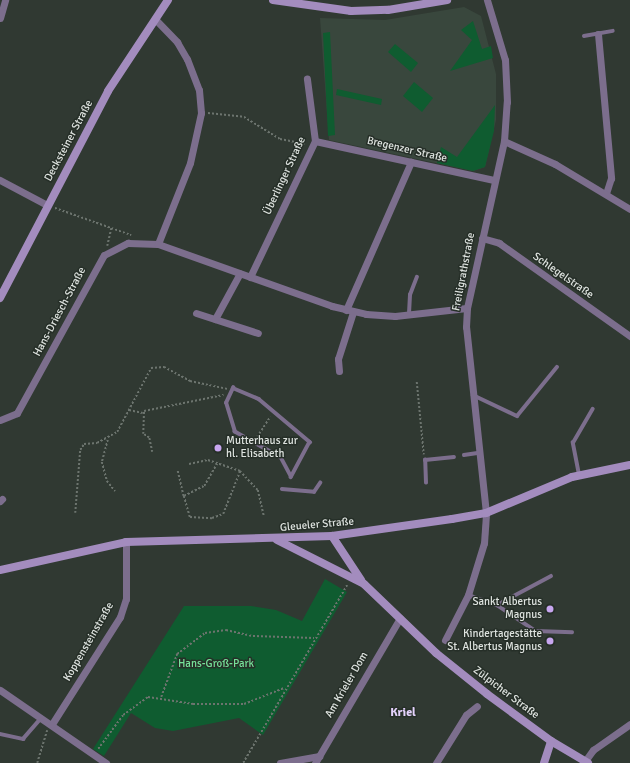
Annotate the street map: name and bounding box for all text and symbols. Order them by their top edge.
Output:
street label: Decksteiner Straße [42,98,96,184]
street label: Bregenzer Straße [366,134,448,166]
street label: Überlinger Straße [261,135,309,217]
street label: Freiligrathstraße [450,232,478,312]
street label: Schlegelstraße [530,250,596,302]
street label: Hans-Driesch-Straße [31,265,89,359]
place label: Mutterhaus zur hl. Elisabeth [226,435,298,461]
marker: Mutterhaus zur hl. Elisabeth [213,443,223,453]
street label: Gleueler Straße [279,515,355,535]
place label: Sankt Albertus Magnus [472,596,542,622]
street label: Koppensteinstraße [61,600,117,684]
marker: Sankt Albertus Magnus [545,604,555,614]
place label: Kindertagestätte St. Albertus Magnus [447,628,542,654]
marker: Kindertagestätte St. Albertus Magnus [545,636,555,646]
street label: Am Krieler Dom [323,650,371,720]
park label: Hans-Groß-Park [178,657,254,671]
street label: Zülpicher Straße [470,664,542,722]
district label: Kriel [390,706,416,720]

